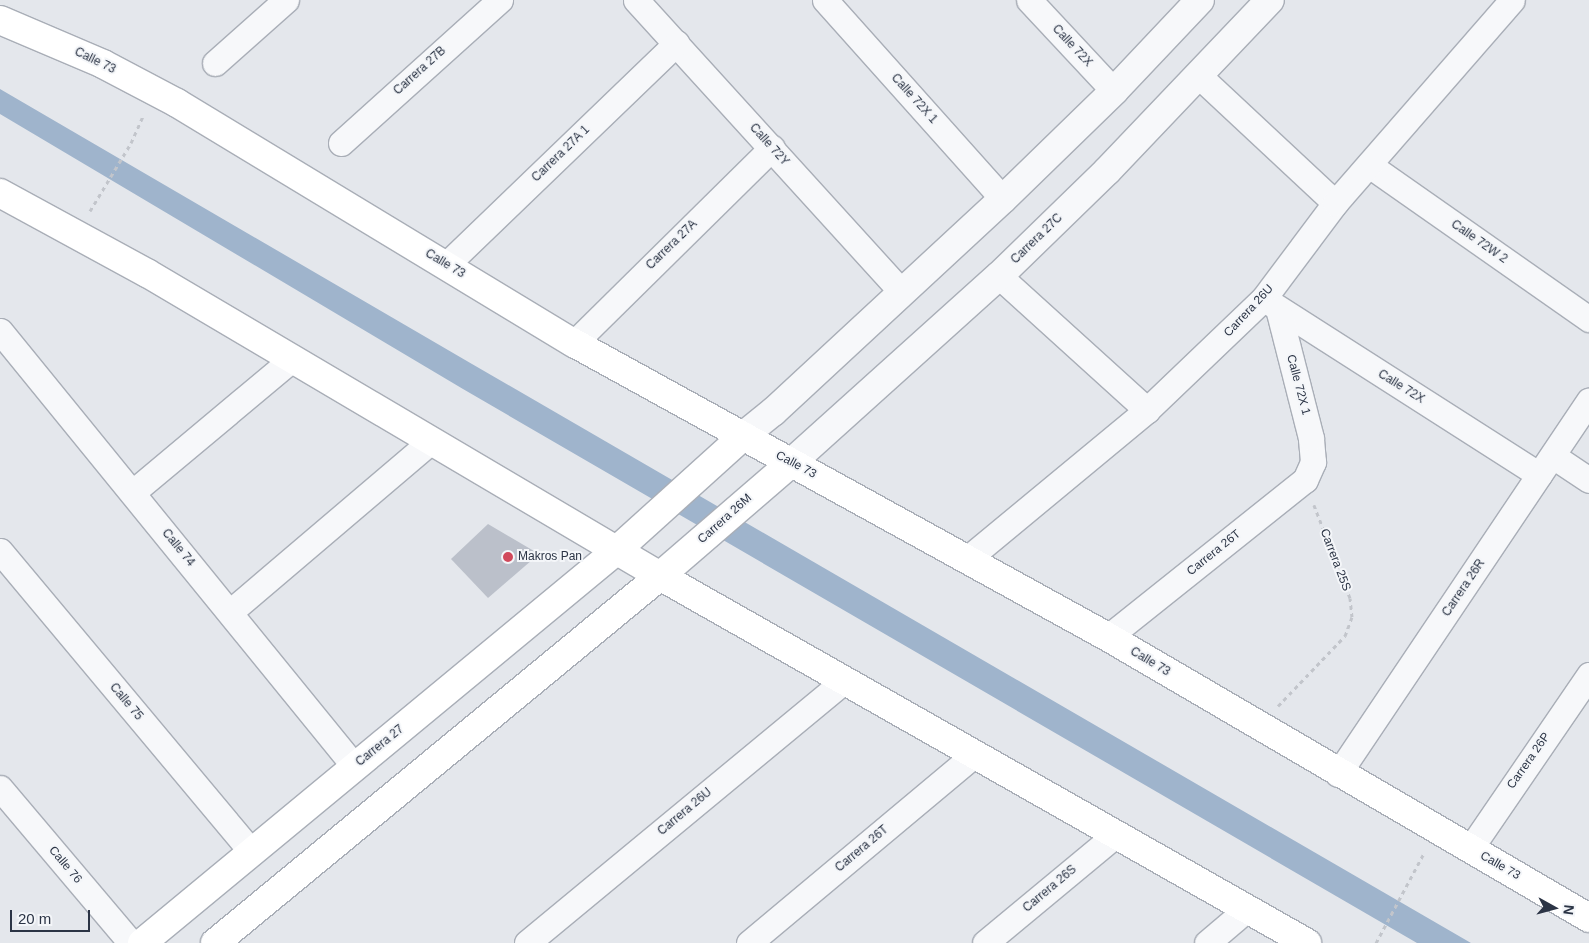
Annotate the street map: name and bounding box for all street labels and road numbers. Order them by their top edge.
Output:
street label: Calle 72X [1049,22,1095,70]
street label: Carrera 27B [391,44,449,98]
street label: Calle 73 [72,45,118,77]
street label: Calle 72X 1 [888,71,940,127]
street label: Calle 72Y [746,121,792,169]
street label: Carrera 27A 1 [529,123,593,185]
street label: Carrera 27C [1008,211,1066,267]
street label: Carrera 27A [643,217,701,273]
street label: Calle 72W 2 [1448,217,1510,267]
street label: Calle 73 [422,246,468,282]
street label: Carrera 26U [1221,282,1277,340]
street label: Calle 72X 1 [1283,353,1313,417]
street label: Calle 72X [1375,367,1427,407]
street label: Calle 73 [773,448,819,482]
street label: Carrera 26M [695,491,755,547]
street label: Calle 74 [159,526,197,570]
street label: Carrera 26T [1184,527,1244,579]
street label: Carrera 25S [1317,527,1353,593]
street label: Carrera 26R [1440,557,1488,619]
street label: Calle 73 [1127,644,1173,680]
street label: Calle 75 [106,681,146,723]
street label: Carrera 27 [353,722,407,770]
street label: Carrera 26P [1504,730,1554,792]
street label: Carrera 26U [655,785,715,839]
street label: Carrera 26T [833,823,891,875]
street label: Calle 76 [45,844,85,886]
street label: Calle 73 [1477,849,1523,883]
street label: Carrera 26S [1020,862,1080,916]

